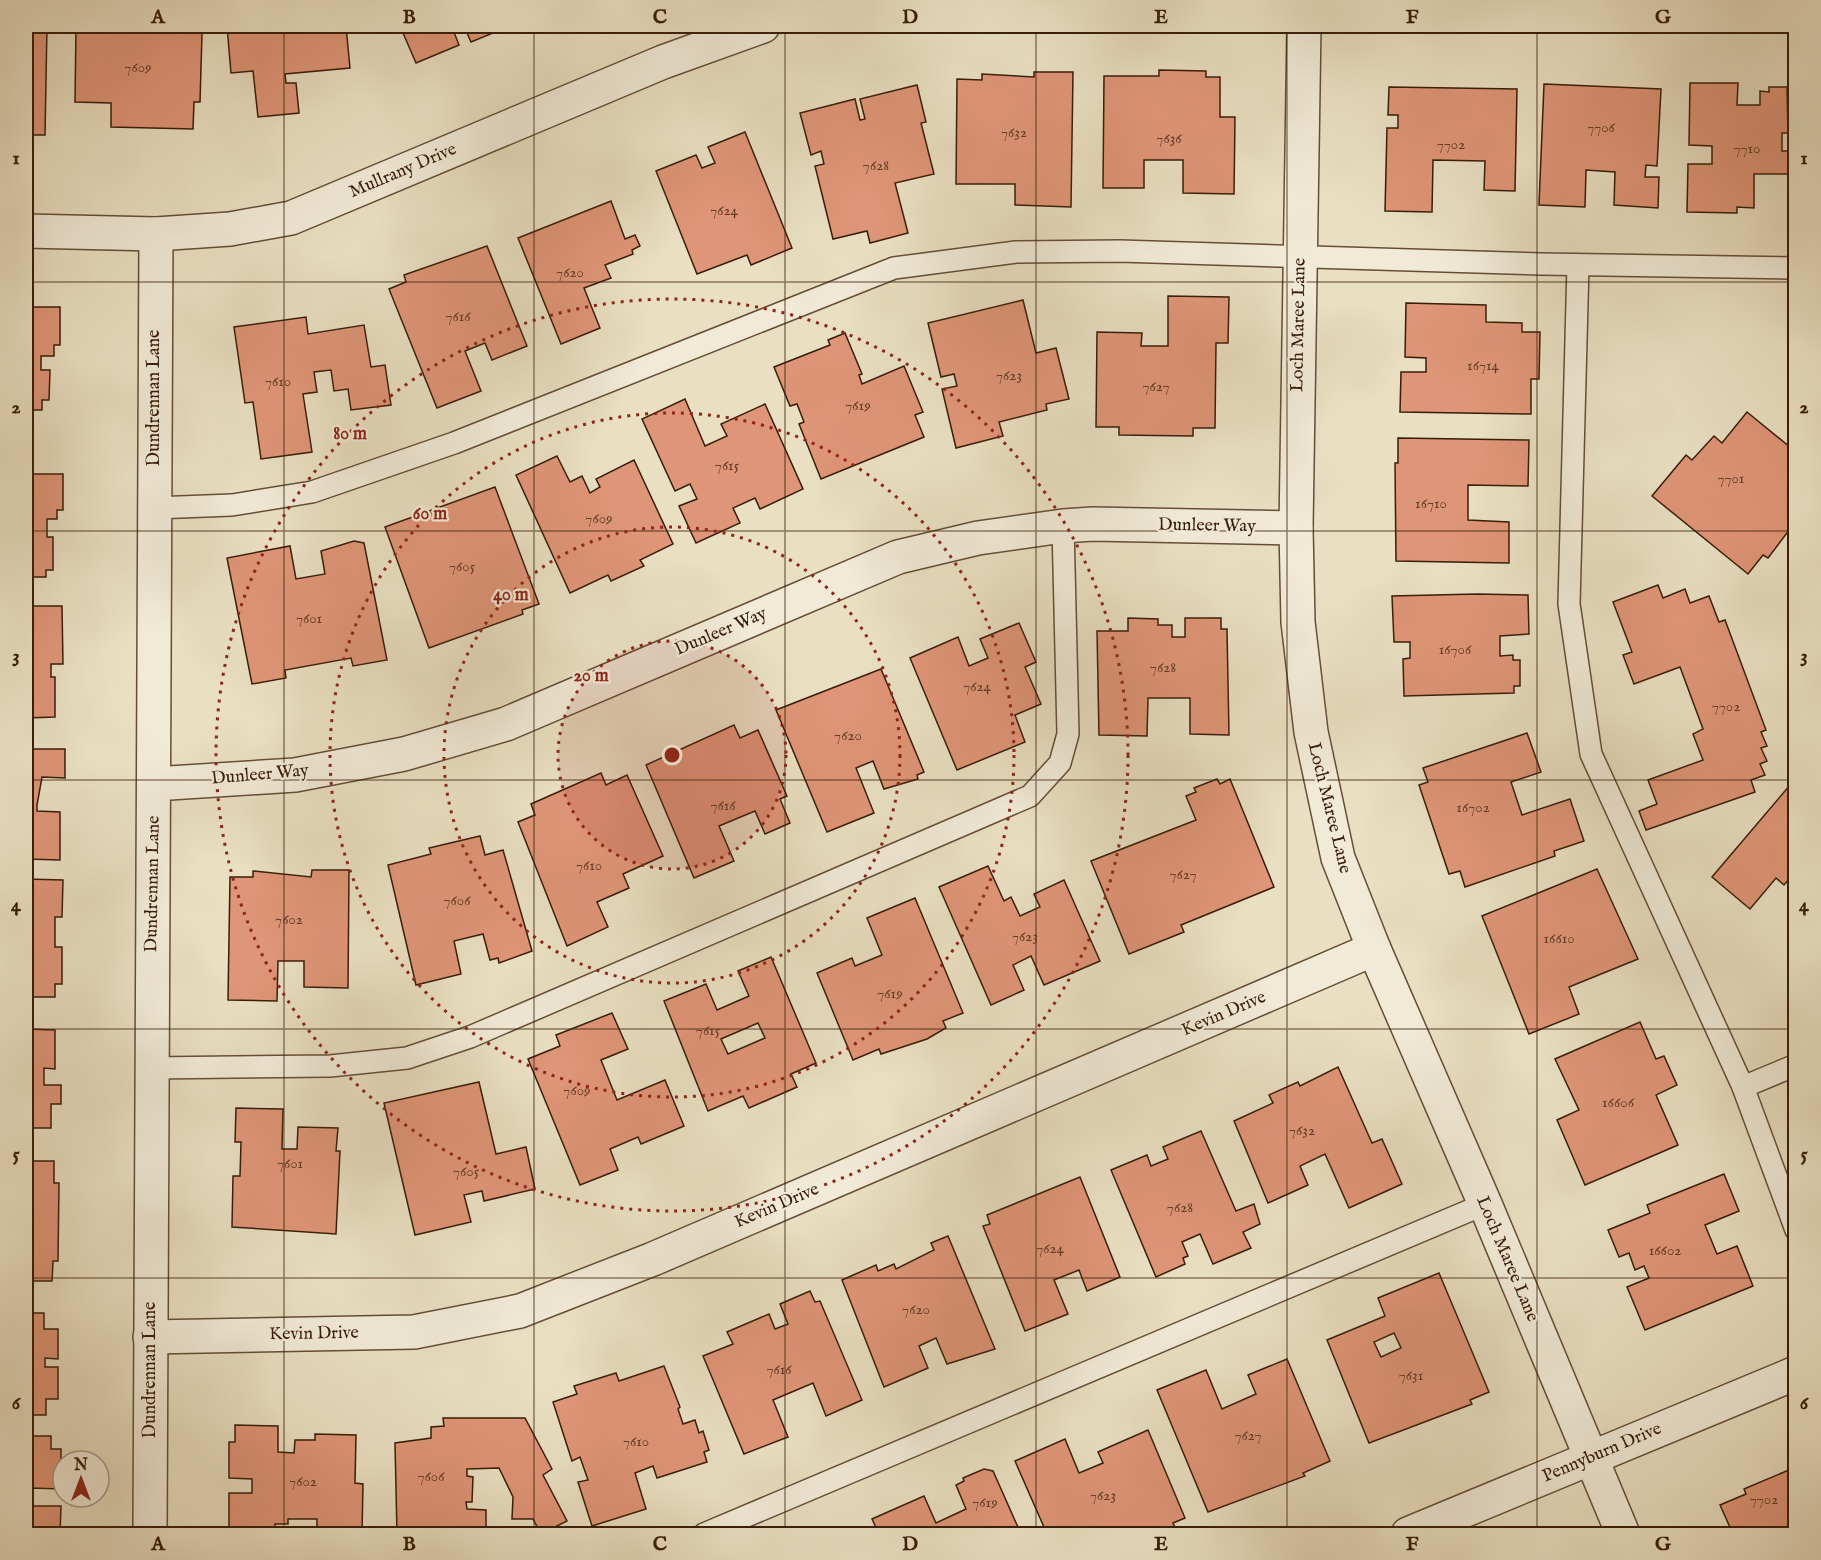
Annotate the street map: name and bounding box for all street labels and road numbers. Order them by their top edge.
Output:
street label: Mullrany Drive [346,138,460,204]
street label: Loch Maree Lane [1286,258,1312,392]
street label: Dundrennan Lane [143,330,166,466]
street label: Dunleer Way [1158,514,1256,538]
street label: Dunleer Way [672,602,771,662]
street label: Loch Maree Lane [1302,740,1356,876]
street label: Dunleer Way [210,759,310,791]
street label: Dundrennan Lane [140,815,166,953]
street label: Kevin Drive [1178,986,1270,1042]
street label: Kevin Drive [731,1178,823,1234]
street label: Loch Maree Lane [1470,1193,1544,1325]
street label: Dundrennan Lane [139,1302,162,1438]
street label: Kevin Drive [269,1322,359,1346]
street label: Pennyburn Drive [1539,1418,1665,1488]

